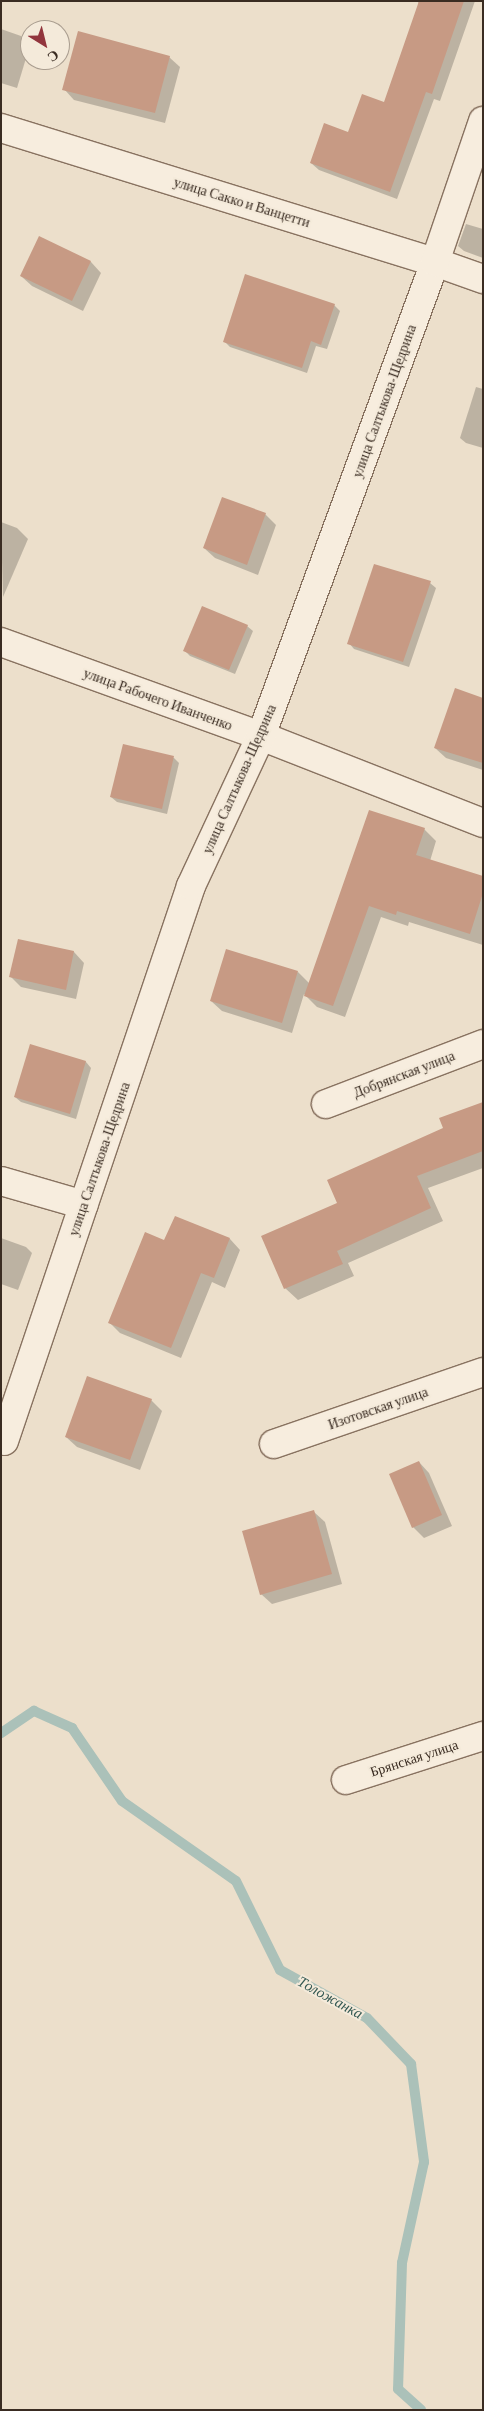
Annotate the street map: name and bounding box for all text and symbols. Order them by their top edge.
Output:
north arrow [20,20,70,70]
text: С [44,47,62,66]
street label: улица Сакко и Ванцетти [172,173,312,231]
street label: улица Салтыкова-Щедрина [348,322,420,480]
street label: улица Рабочего Иванченко [81,664,235,734]
street label: улица Салтыкова-Щедрина [198,702,280,856]
street label: Добрянская улица [351,1047,457,1101]
street label: улица Салтыкова-Щедрина [65,1080,133,1238]
street label: Изотовская улица [326,1383,430,1433]
street label: Брянская улица [368,1736,460,1780]
water label: Толожанка [294,1973,366,2023]

